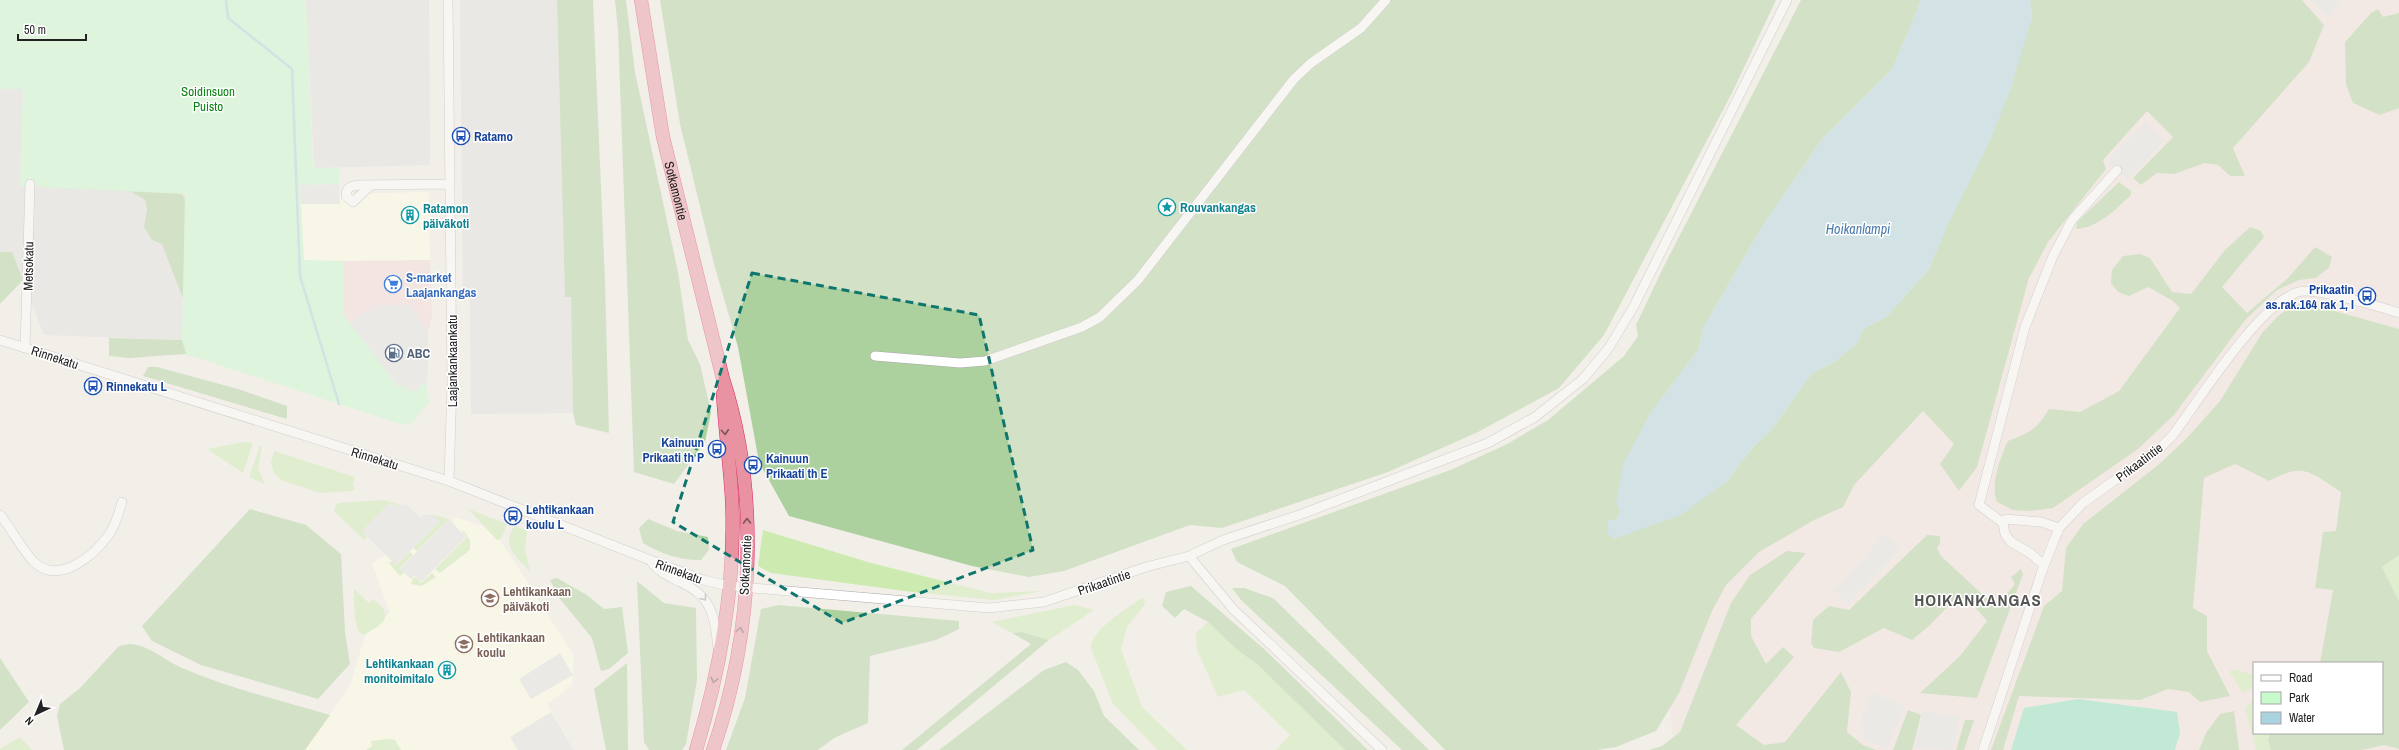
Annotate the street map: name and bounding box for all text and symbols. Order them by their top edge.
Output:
scale bar [18,16,86,42]
text: 50 m [24,22,46,38]
park label: Soidinsuon Puisto [181,83,235,115]
bus stop icon: Ratamo [451,126,471,146]
place label: Ratamo [474,128,513,145]
street label: Sotkamontie [660,160,691,222]
place icon: Rouvankangas [1157,197,1177,217]
place label: Rouvankangas [1180,199,1256,216]
place label: Ratamon päiväkoti [423,200,469,232]
building icon: Ratamon päiväkoti [400,205,420,225]
water label: Hoikanlampi [1826,220,1891,238]
street label: Metsokatu [20,241,37,291]
place label: S-market Laajankangas [406,269,477,301]
supermarket icon: S-market Laajankangas [383,274,403,294]
place label: Prikaatin as.rak.164 rak 1, I [2266,281,2354,313]
bus stop icon: Prikaatin as.rak.164 rak 1, I [2357,286,2377,306]
street label: Laajankankaankatu [444,315,461,407]
street label: Rinnekatu [29,342,81,373]
fuel station icon: ABC [384,343,404,363]
place label: ABC [407,345,430,362]
bus stop icon: Rinnekatu L [83,376,103,396]
place label: Rinnekatu L [106,378,167,395]
one-way arrow [721,429,730,435]
place label: Kainuun Prikaati th P [642,434,704,466]
bus stop icon: Kainuun Prikaati th P [707,439,727,459]
street label: Prikaatintie [2112,439,2166,486]
street label: Rinnekatu [349,443,401,474]
place label: Kainuun Prikaati th E [766,450,828,482]
bus stop icon: Kainuun Prikaati th E [743,455,763,475]
place label: Lehtikankaan koulu L [526,501,594,533]
bus stop icon: Lehtikankaan koulu L [503,506,523,526]
one-way arrow [743,518,751,524]
street label: Sotkamontie [735,535,756,595]
street label: Rinnekatu [653,555,705,588]
street label: Prikaatintie [1076,566,1133,599]
place label: Lehtikankaan päiväkoti [503,583,571,615]
school or university icon: Lehtikankaan päiväkoti [480,588,500,608]
district label: HOIKANKANGAS [1914,588,2042,611]
one-way arrow [699,594,706,601]
one-way arrow [735,627,744,633]
place label: Lehtikankaan koulu [477,629,545,661]
school or university icon: Lehtikankaan koulu [454,634,474,654]
place label: Lehtikankaan monitoimitalo [364,655,434,687]
building icon: Lehtikankaan monitoimitalo [437,660,457,680]
legend [2253,662,2383,734]
text: Road [2289,670,2313,686]
one-way arrow [711,677,719,683]
text: Park [2289,690,2309,706]
north arrow [16,694,56,734]
text: Water [2289,710,2316,726]
text: N [22,714,36,728]

